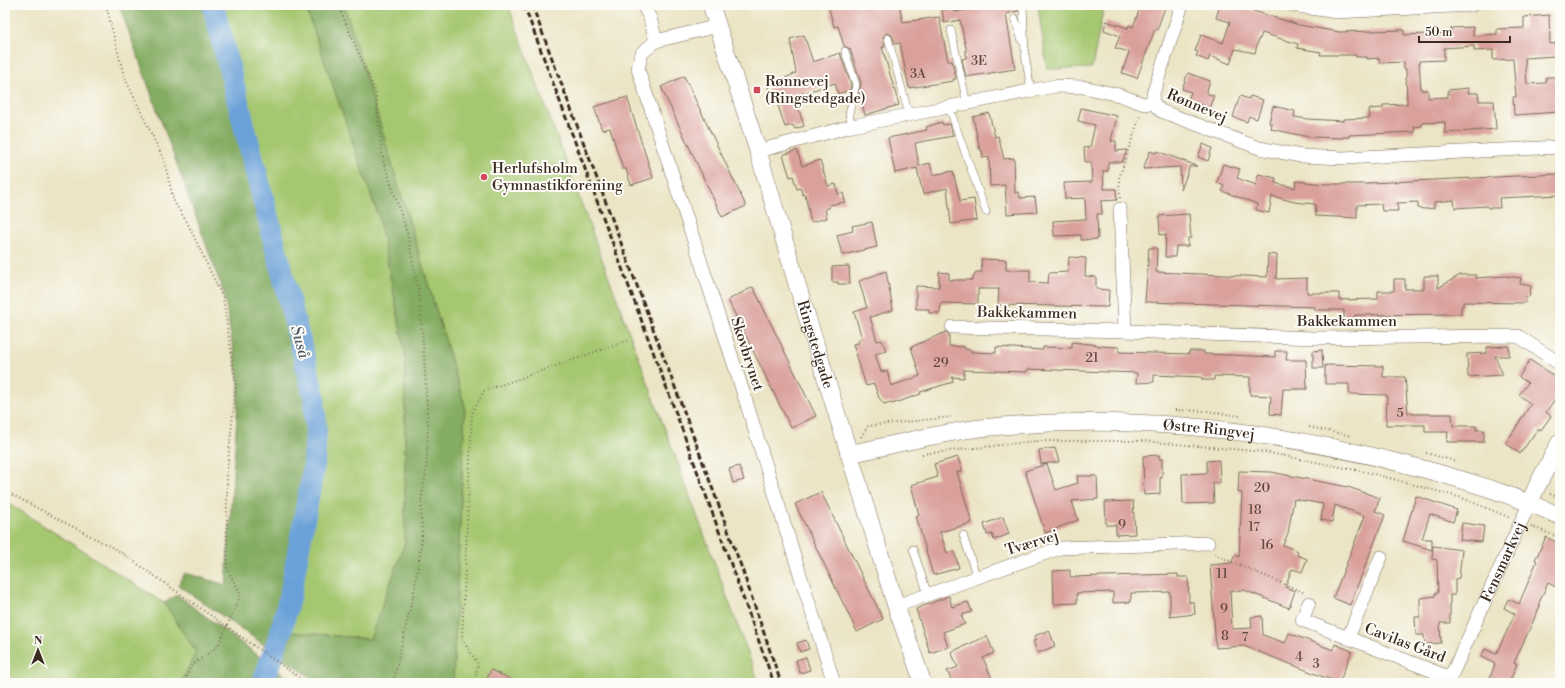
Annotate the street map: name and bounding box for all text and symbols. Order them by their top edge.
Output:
scale bar [1419,18,1510,44]
text: 50 m [1425,25,1453,40]
house number: 3E [971,53,987,69]
house number: 3A [910,66,927,82]
place label: Rønnevej (Ringstedgade) [765,72,866,108]
marker: Rønnevej (Ringstedgade) [752,85,762,95]
street label: Rønnevej [1164,85,1230,127]
place label: Herlufsholm Gymnastikforening [492,159,623,195]
marker: Herlufsholm Gymnastikforening [479,172,489,182]
street label: Ringstedgade [793,298,838,391]
street label: Bakkekammen [976,303,1077,323]
street label: Bakkekammen [1296,312,1397,331]
street label: Skovbrynet [726,315,768,394]
water label: Suså [286,323,314,361]
house number: 21 [1085,350,1099,366]
house number: 29 [933,355,949,371]
house number: 5 [1396,405,1404,421]
street label: Østre Ringvej [1162,415,1256,444]
house number: 20 [1254,480,1270,496]
house number: 18 [1248,502,1262,518]
house number: 9 [1118,517,1126,533]
street label: Fensmarkvej [1476,518,1529,605]
house number: 17 [1248,519,1260,535]
street label: Tværvej [1003,526,1061,560]
house number: 16 [1260,537,1274,553]
house number: 11 [1216,566,1228,582]
house number: 9 [1220,601,1228,617]
street label: Cavilas Gård [1362,619,1449,667]
house number: 8 [1221,628,1229,644]
house number: 7 [1242,629,1249,645]
north arrow [18,630,58,670]
text: N [34,634,43,648]
house number: 4 [1295,649,1303,665]
house number: 3 [1312,656,1320,672]

